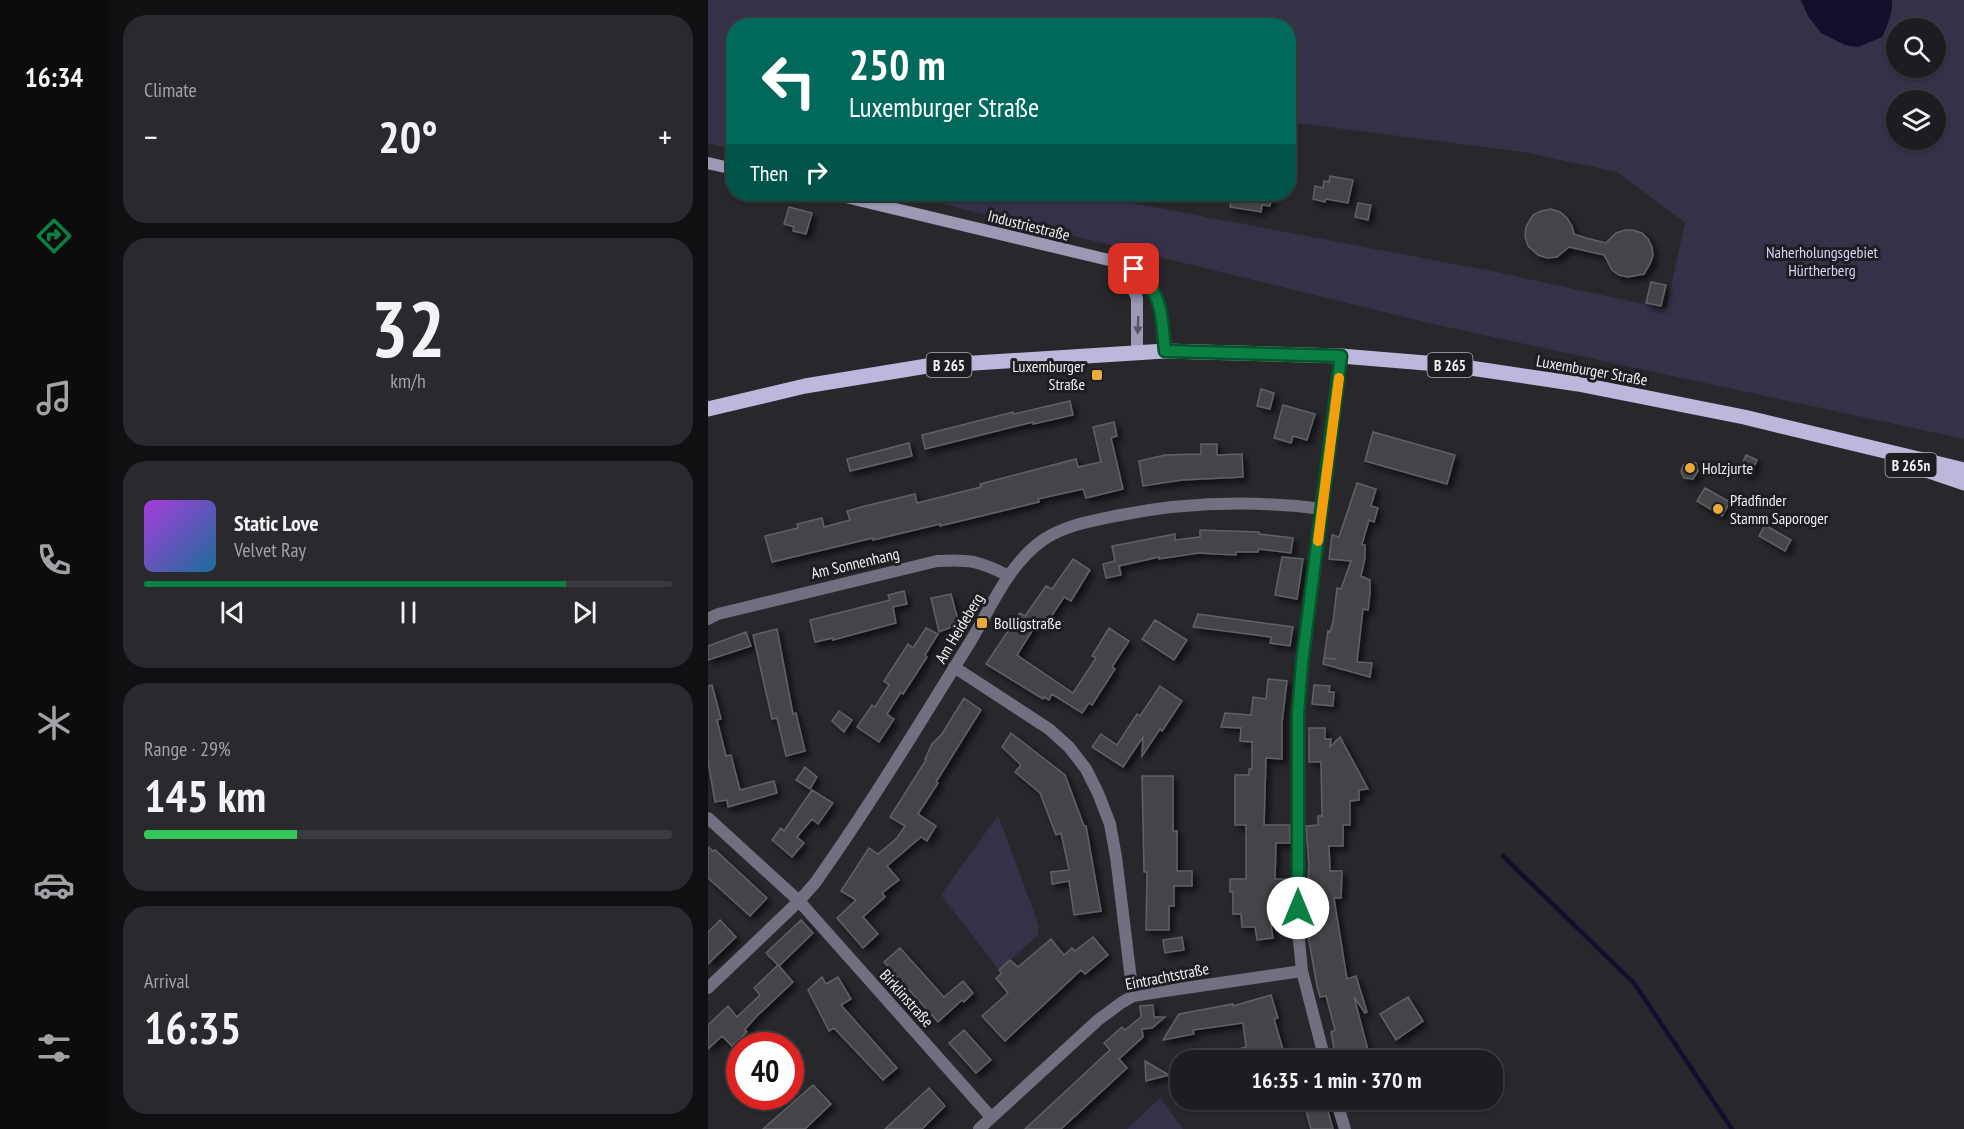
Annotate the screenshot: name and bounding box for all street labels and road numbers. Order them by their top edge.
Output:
street label: Industriestraße [986,205,1072,245]
street label: Luxemburger Straße [1535,350,1649,390]
road number: B 265 [926,353,972,377]
road number: B 265 [1428,353,1472,377]
road number: B 265n [1886,453,1936,477]
street label: Am Sonnenhang [809,543,901,583]
street label: Am Heideberg [930,589,988,667]
street label: Eintrachtstraße [1124,958,1210,994]
street label: Birklinstraße [876,965,938,1031]

